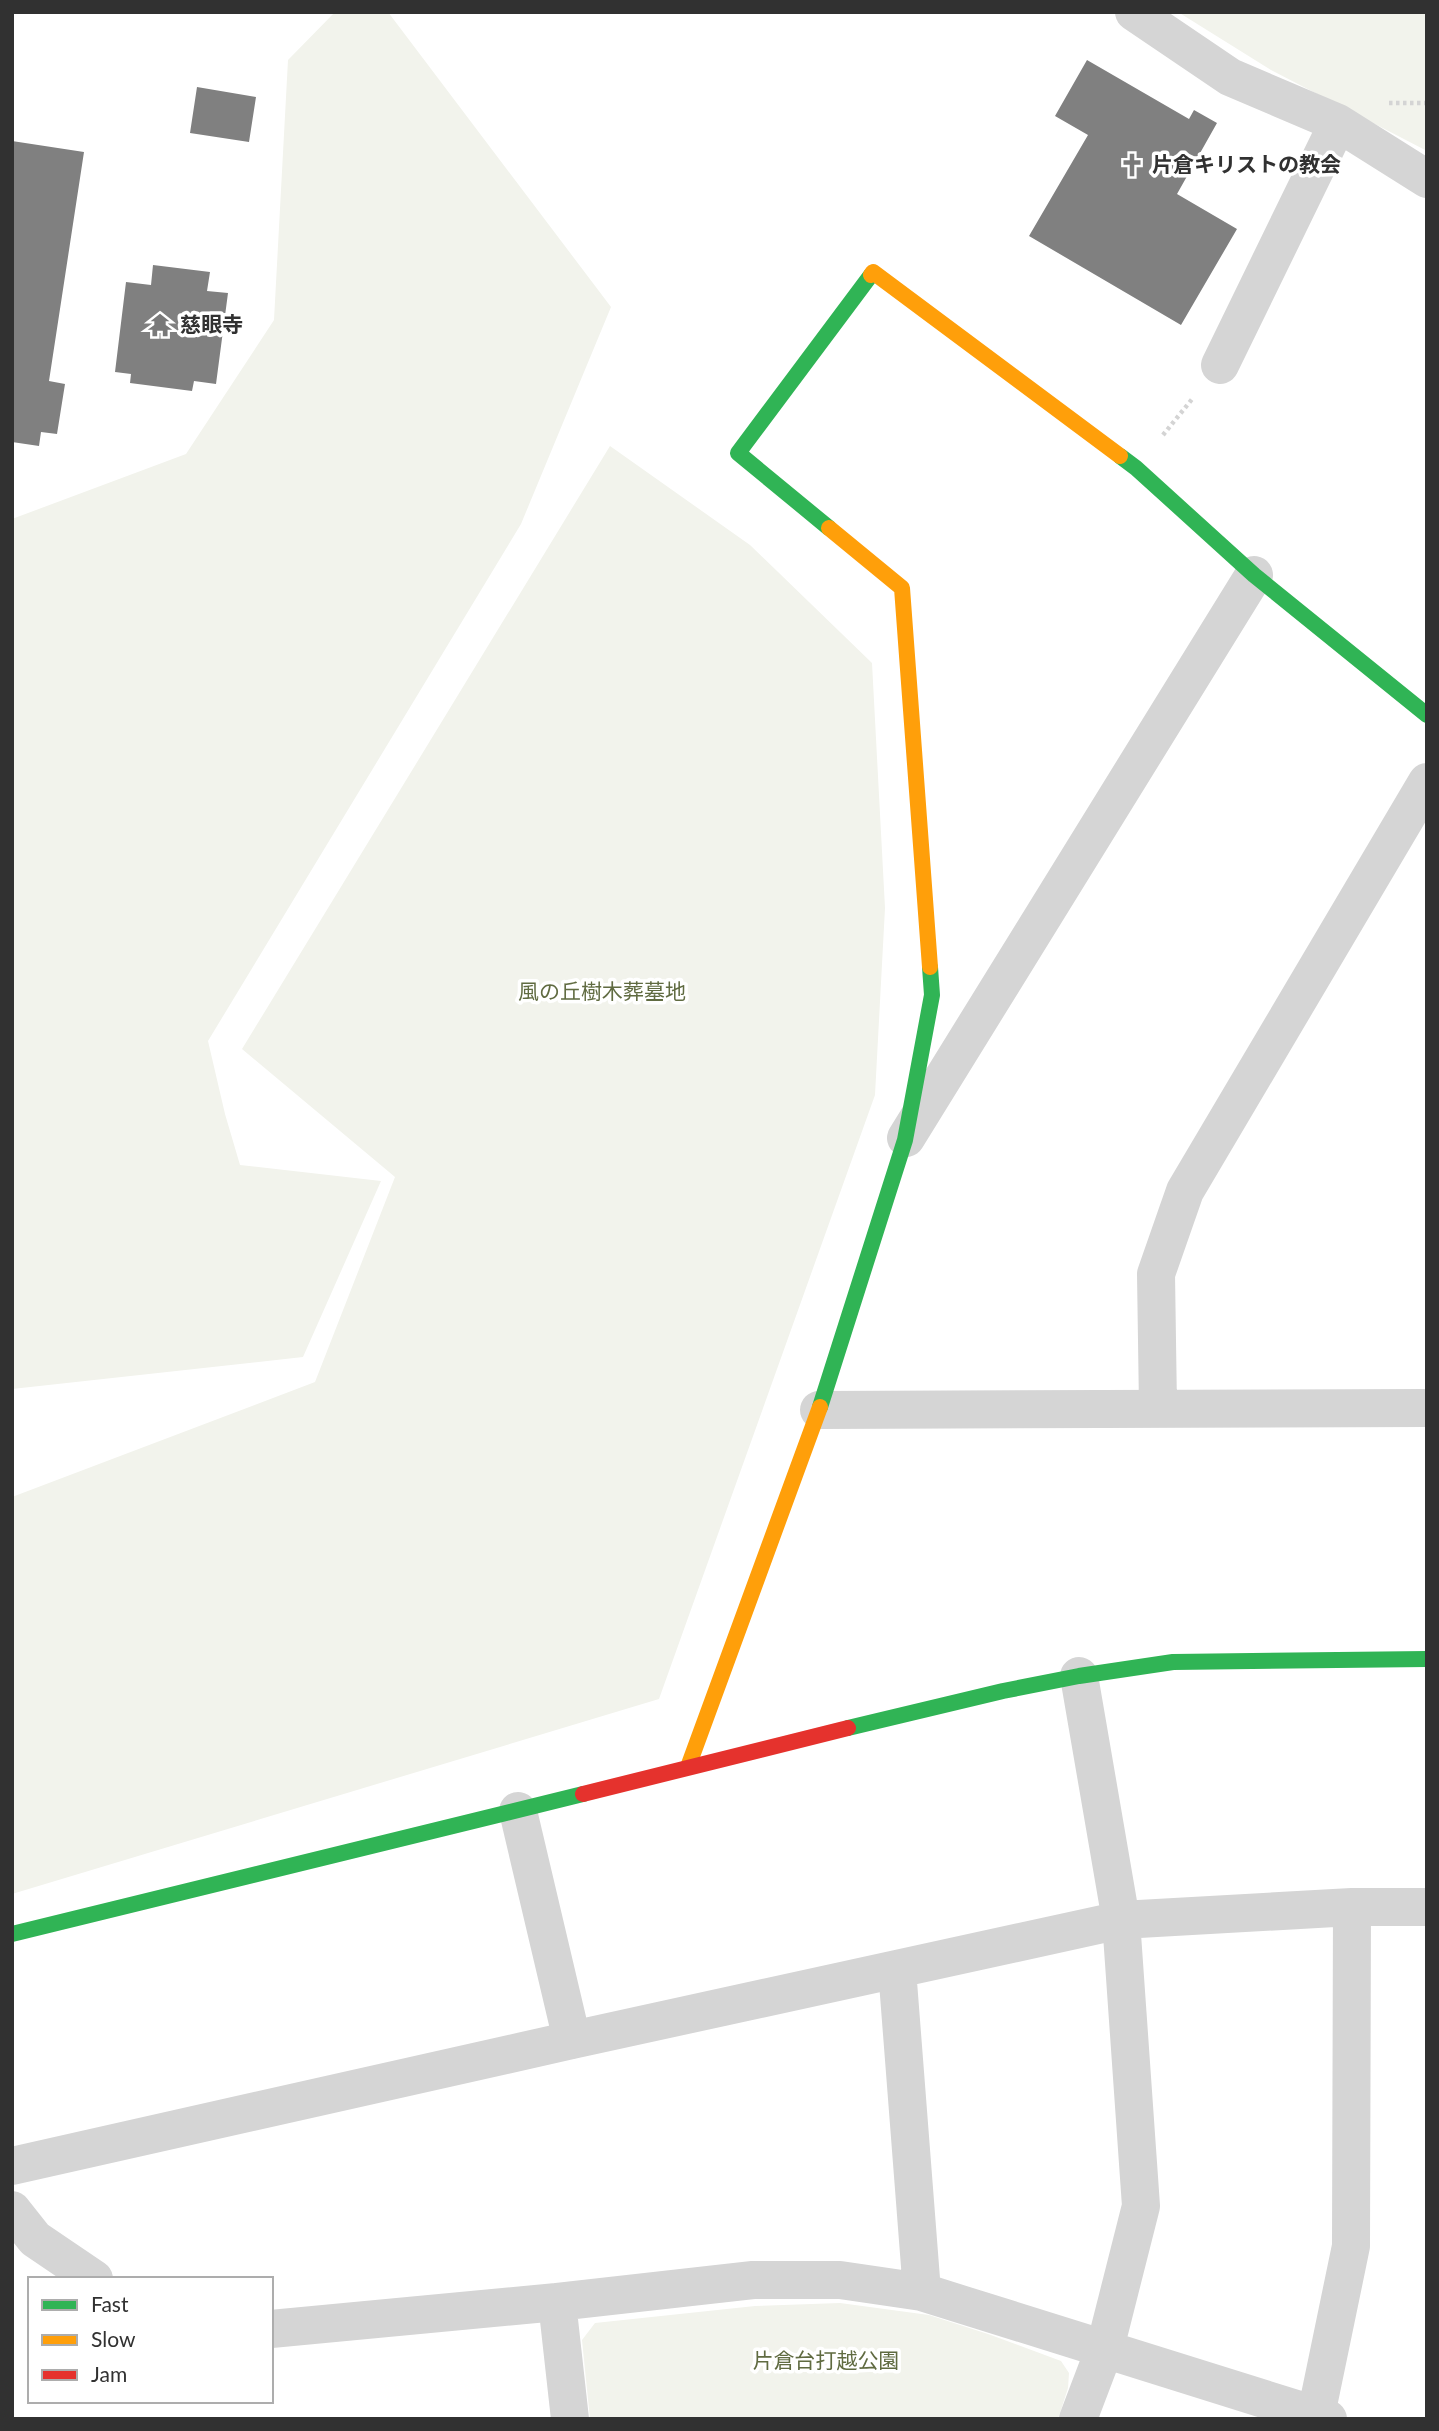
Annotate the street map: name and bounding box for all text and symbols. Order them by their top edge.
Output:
church icon: 片倉キリストの教会 [1118,151,1146,179]
place label: 片倉キリストの教会 [1152,151,1341,176]
temple icon: 慈眼寺 [146,311,174,339]
place label: 慈眼寺 [180,311,243,336]
park label: 風の丘樹木葬墓地 [518,978,686,1003]
legend [28,2277,273,2403]
text: Fast [91,2291,129,2316]
text: Slow [91,2326,136,2351]
park label: 片倉台打越公園 [753,2347,900,2372]
text: Jam [91,2361,127,2386]

